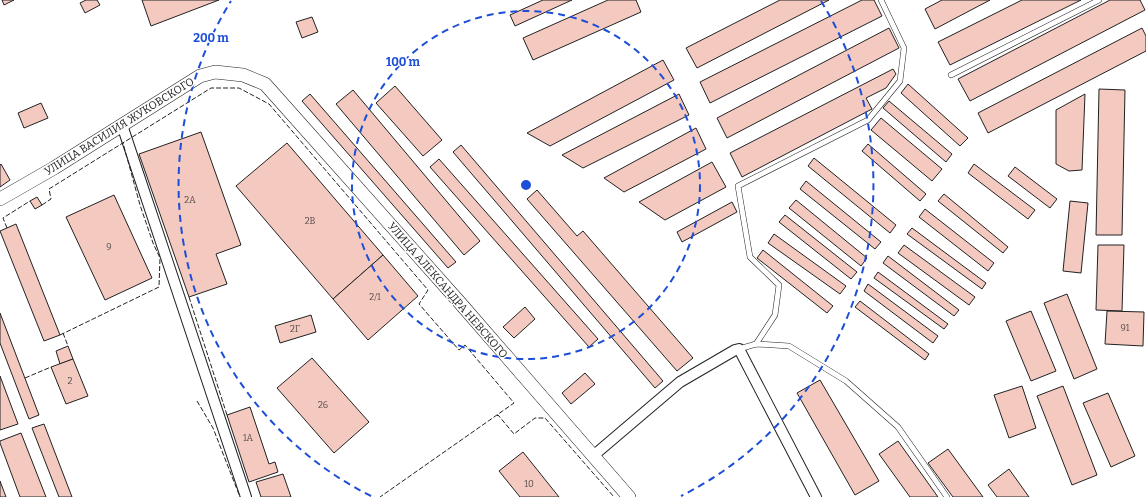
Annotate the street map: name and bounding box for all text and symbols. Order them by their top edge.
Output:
text: 200 m [193,31,229,45]
text: 100 m [386,55,421,69]
street label: УЛИЦА ВАСИЛИЯ ЖУКОВСКОГО [42,75,196,178]
centre of rings [519,178,533,192]
house number: 2А [184,195,196,205]
house number: 2В [305,216,316,226]
street label: УЛИЦА АЛЕКСАНДРА НЕВСКОГО [385,220,510,361]
house number: 9 [106,242,112,252]
house number: 2/1 [369,292,381,302]
house number: 91 [1121,323,1130,333]
house number: 2Г [290,324,300,334]
house number: 2 [68,376,73,386]
house number: 26 [318,400,328,410]
house number: 1А [243,433,254,443]
house number: 10 [524,479,534,489]

